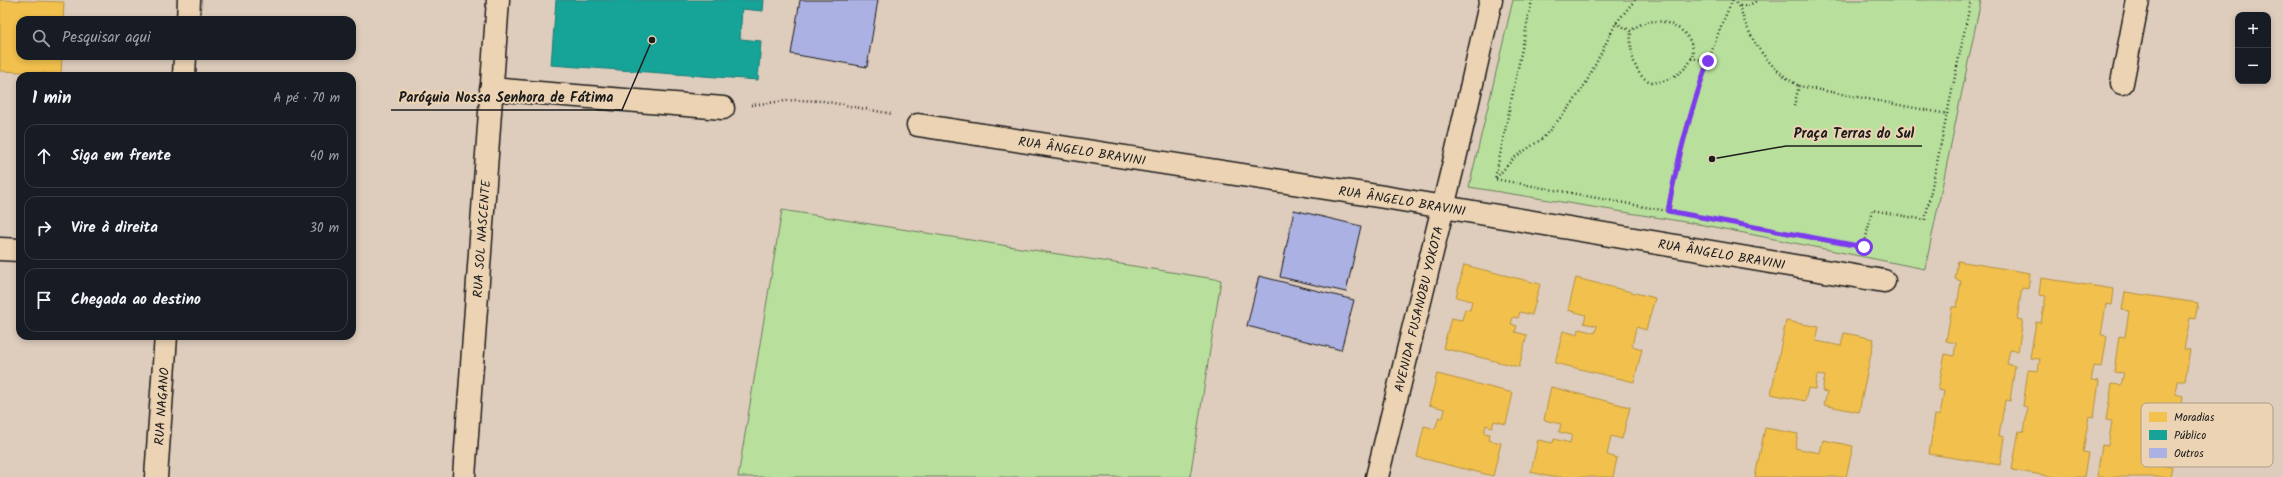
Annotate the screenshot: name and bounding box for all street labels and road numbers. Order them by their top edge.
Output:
street label: RUA ÂNGELO BRAVINI [1017,132,1147,172]
street label: RUA SOL NASCENTE [468,179,497,298]
street label: RUA ÂNGELO BRAVINI [1337,181,1467,223]
street label: AVENIDA FUSANOBU YOKOTA [1389,224,1450,395]
street label: RUA ÂNGELO BRAVINI [1656,234,1787,276]
street label: RUA NAGANO [149,367,176,446]

